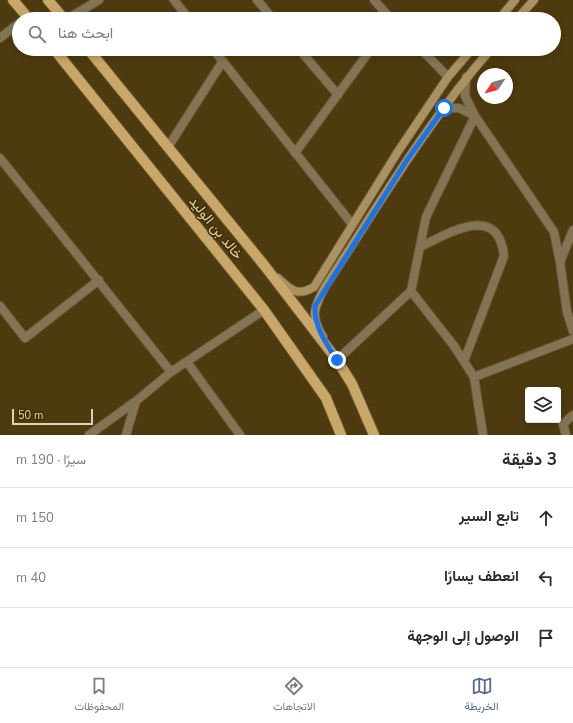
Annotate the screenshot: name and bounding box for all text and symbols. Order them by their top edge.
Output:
search box [12,12,561,56]
icon: search [26,23,48,45]
text: ابحث هنا [58,23,113,43]
north arrow [477,68,513,104]
route start [435,99,453,117]
street label: خالد بن الوليد [185,192,247,264]
route end [328,351,346,369]
map controls [525,387,561,423]
button: layers [525,387,561,423]
scale bar [12,407,93,426]
text: 50 m [18,408,43,423]
text: 3 دقيقة [502,448,557,471]
text: سيرًا · 190 m [16,451,86,469]
text: تابع السير [459,506,519,526]
icon: ahead [535,507,557,529]
text: 150 m [16,509,54,527]
text: انعطف يسارًا [444,566,519,586]
icon: left [535,567,557,589]
text: 40 m [16,569,46,587]
text: الوصول إلى الوجهة [407,626,519,646]
icon: arrive [535,627,557,649]
tab: المحفوظات [74,675,124,716]
tab: الاتجاهات [273,675,316,716]
tab: الخريطة [465,675,499,716]

